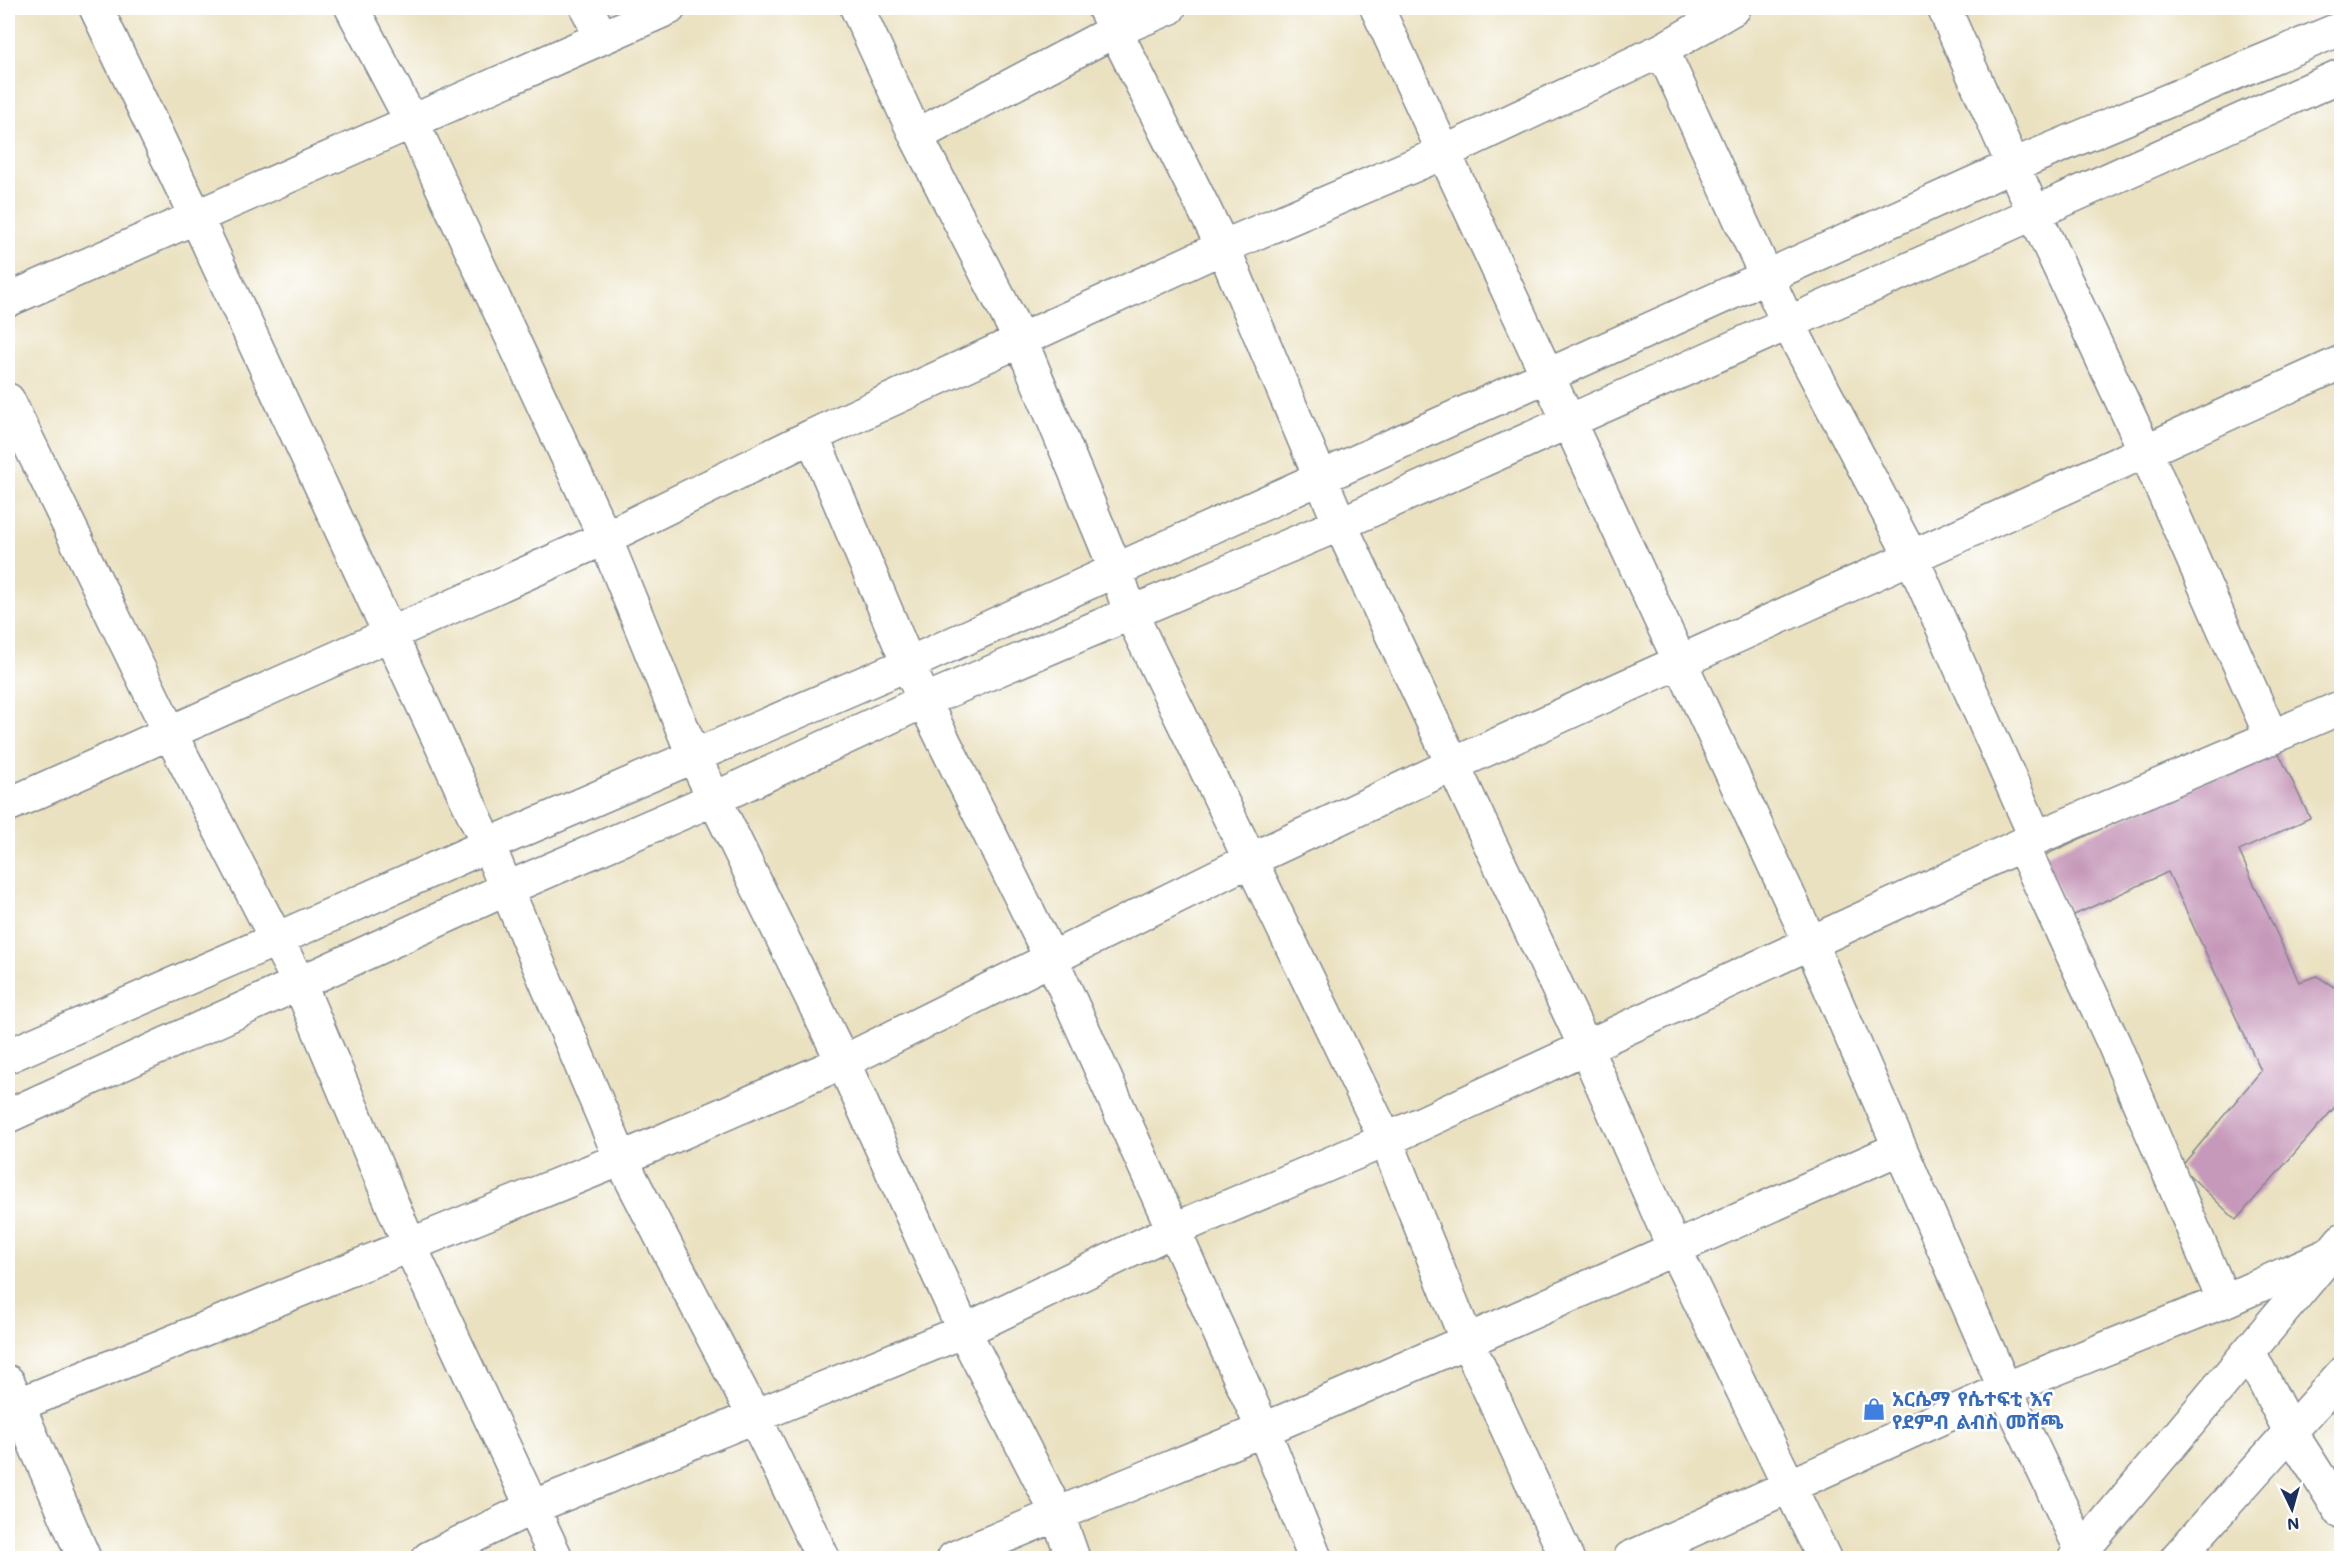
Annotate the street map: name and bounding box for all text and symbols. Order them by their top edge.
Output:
place label: አርሴማ የሴተፍቲ እና የደምብ ልብስ መሸጫ [1892,1385,2064,1434]
shop icon: አርሴማ የሴተፍቲ እና የደምብ ልብስ መሸጫ [1861,1396,1887,1422]
north arrow [2262,1479,2322,1539]
text: N [2286,1513,2300,1535]

